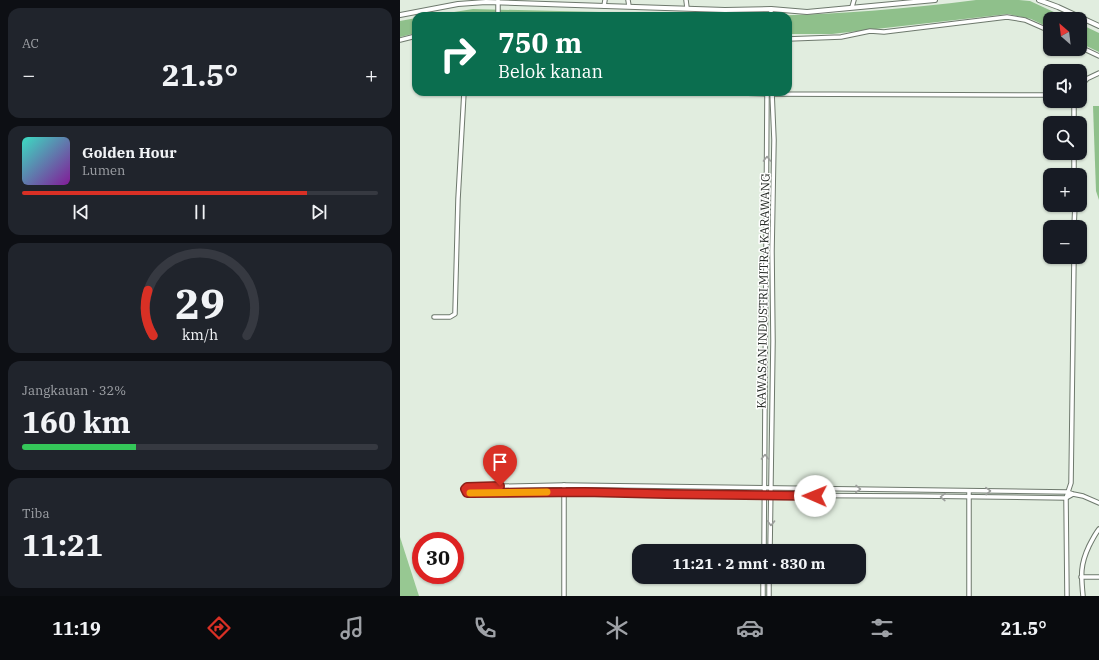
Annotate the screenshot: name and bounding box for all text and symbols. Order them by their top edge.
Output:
north arrow [1043,12,1087,56]
map controls [1043,12,1087,264]
text: 750 m [498,24,582,61]
icon: right [432,28,484,80]
text: AC [22,35,39,52]
text: 21.5° [162,55,238,94]
text: − [22,60,35,89]
text: + [365,60,378,89]
text: Belok kanan [498,60,603,83]
button: sound [1043,64,1087,108]
button: search [1043,116,1087,160]
text: Golden Hour [82,143,177,162]
one-way arrow [763,156,771,162]
text: Lumen [82,162,125,179]
button: + [1043,168,1087,212]
street label: KAWASAN INDUSTRI MITRA KARAWANG [753,173,773,409]
icon: previous [70,201,92,223]
icon: pause [189,201,211,223]
icon: next [308,201,330,223]
button: − [1043,220,1087,264]
text: 29 [175,276,225,330]
text: km/h [182,325,218,344]
text: Jangkauan · 32% [22,382,126,399]
text: 160 km [22,402,131,441]
pin [483,445,517,486]
icon: arrive [489,451,511,473]
one-way arrow [760,454,769,460]
position arrow [794,475,836,517]
one-way arrow [855,485,861,494]
one-way arrow [985,486,991,495]
one-way arrow [940,493,946,501]
text: Tiba [22,505,50,522]
one-way arrow [766,520,775,526]
text: 11:21 [22,525,103,564]
speed limit sign: 30 [412,532,464,584]
text: 11:21 · 2 mnt · 830 m [673,554,825,573]
icon: directions [205,614,233,642]
icon: music [338,614,366,642]
icon: phone [471,614,499,642]
icon: climate [603,614,631,642]
icon: car [736,614,764,642]
icon: filters [868,614,896,642]
text: 11:19 [52,617,101,640]
text: 21.5° [1001,617,1047,640]

